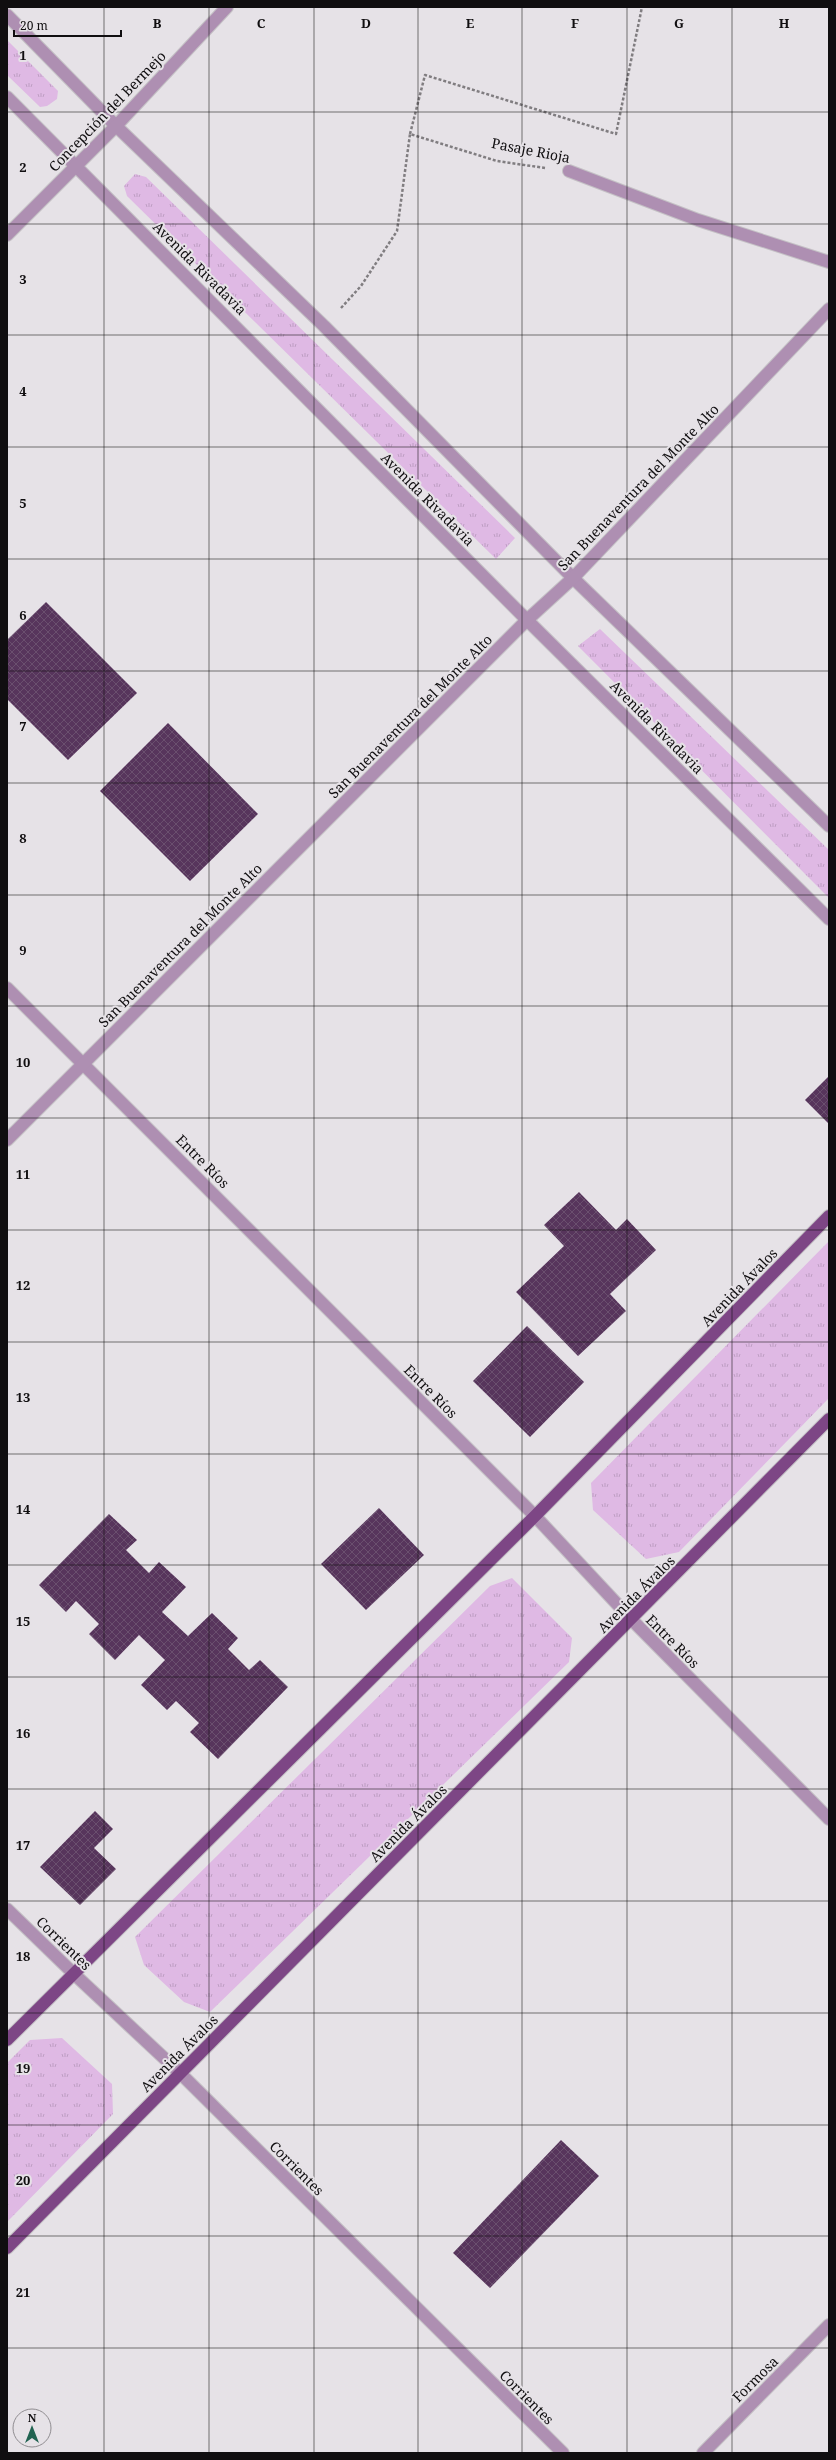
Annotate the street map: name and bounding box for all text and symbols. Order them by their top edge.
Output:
scale bar [14,12,121,38]
text: B [153,14,162,32]
text: C [257,14,266,32]
text: D [361,14,371,32]
text: E [466,14,475,32]
text: F [571,14,579,32]
text: G [674,14,684,32]
text: H [779,14,790,32]
text: 20 m [20,17,48,34]
text: 1 [19,46,27,64]
street label: Concepción del Bermejo [44,46,170,176]
street label: Pasaje Rioja [490,133,572,167]
text: 2 [19,158,27,176]
street label: Avenida Rivadavia [149,217,251,319]
text: 3 [19,270,27,288]
text: 4 [19,382,27,400]
street label: San Buenaventura del Monte Alto [553,400,723,574]
street label: Avenida Rivadavia [377,448,479,550]
text: 5 [19,494,27,512]
text: 6 [19,606,27,624]
street label: San Buenaventura del Monte Alto [324,630,496,802]
street label: Avenida Rivadavia [606,676,708,778]
text: 7 [19,717,27,735]
text: 8 [19,829,27,847]
street label: San Buenaventura del Monte Alto [94,859,266,1031]
text: 9 [19,941,27,959]
text: 10 [16,1053,30,1071]
street label: Entre Ríos [172,1130,234,1192]
text: 11 [16,1165,30,1183]
street label: Avenida Ávalos [697,1244,781,1330]
text: 12 [16,1276,30,1294]
street label: Entre Ríos [400,1360,462,1422]
text: 13 [16,1388,30,1406]
text: 14 [16,1500,31,1518]
street label: Avenida Ávalos [593,1551,679,1637]
street label: Entre Ríos [642,1610,704,1672]
text: 15 [16,1612,30,1630]
text: 16 [16,1724,30,1742]
street label: Avenida Ávalos [365,1780,451,1866]
text: 17 [16,1836,30,1854]
street label: Corrientes [32,1912,96,1974]
text: 18 [16,1947,30,1965]
street label: Avenida Ávalos [136,2010,222,2096]
text: 19 [16,2059,30,2077]
street label: Corrientes [266,2137,328,2199]
text: 20 [16,2171,30,2189]
text: 21 [16,2283,30,2301]
street label: Formosa [728,2352,782,2406]
street label: Corrientes [496,2366,558,2428]
north arrow [12,2408,52,2448]
text: N [28,2410,37,2425]

